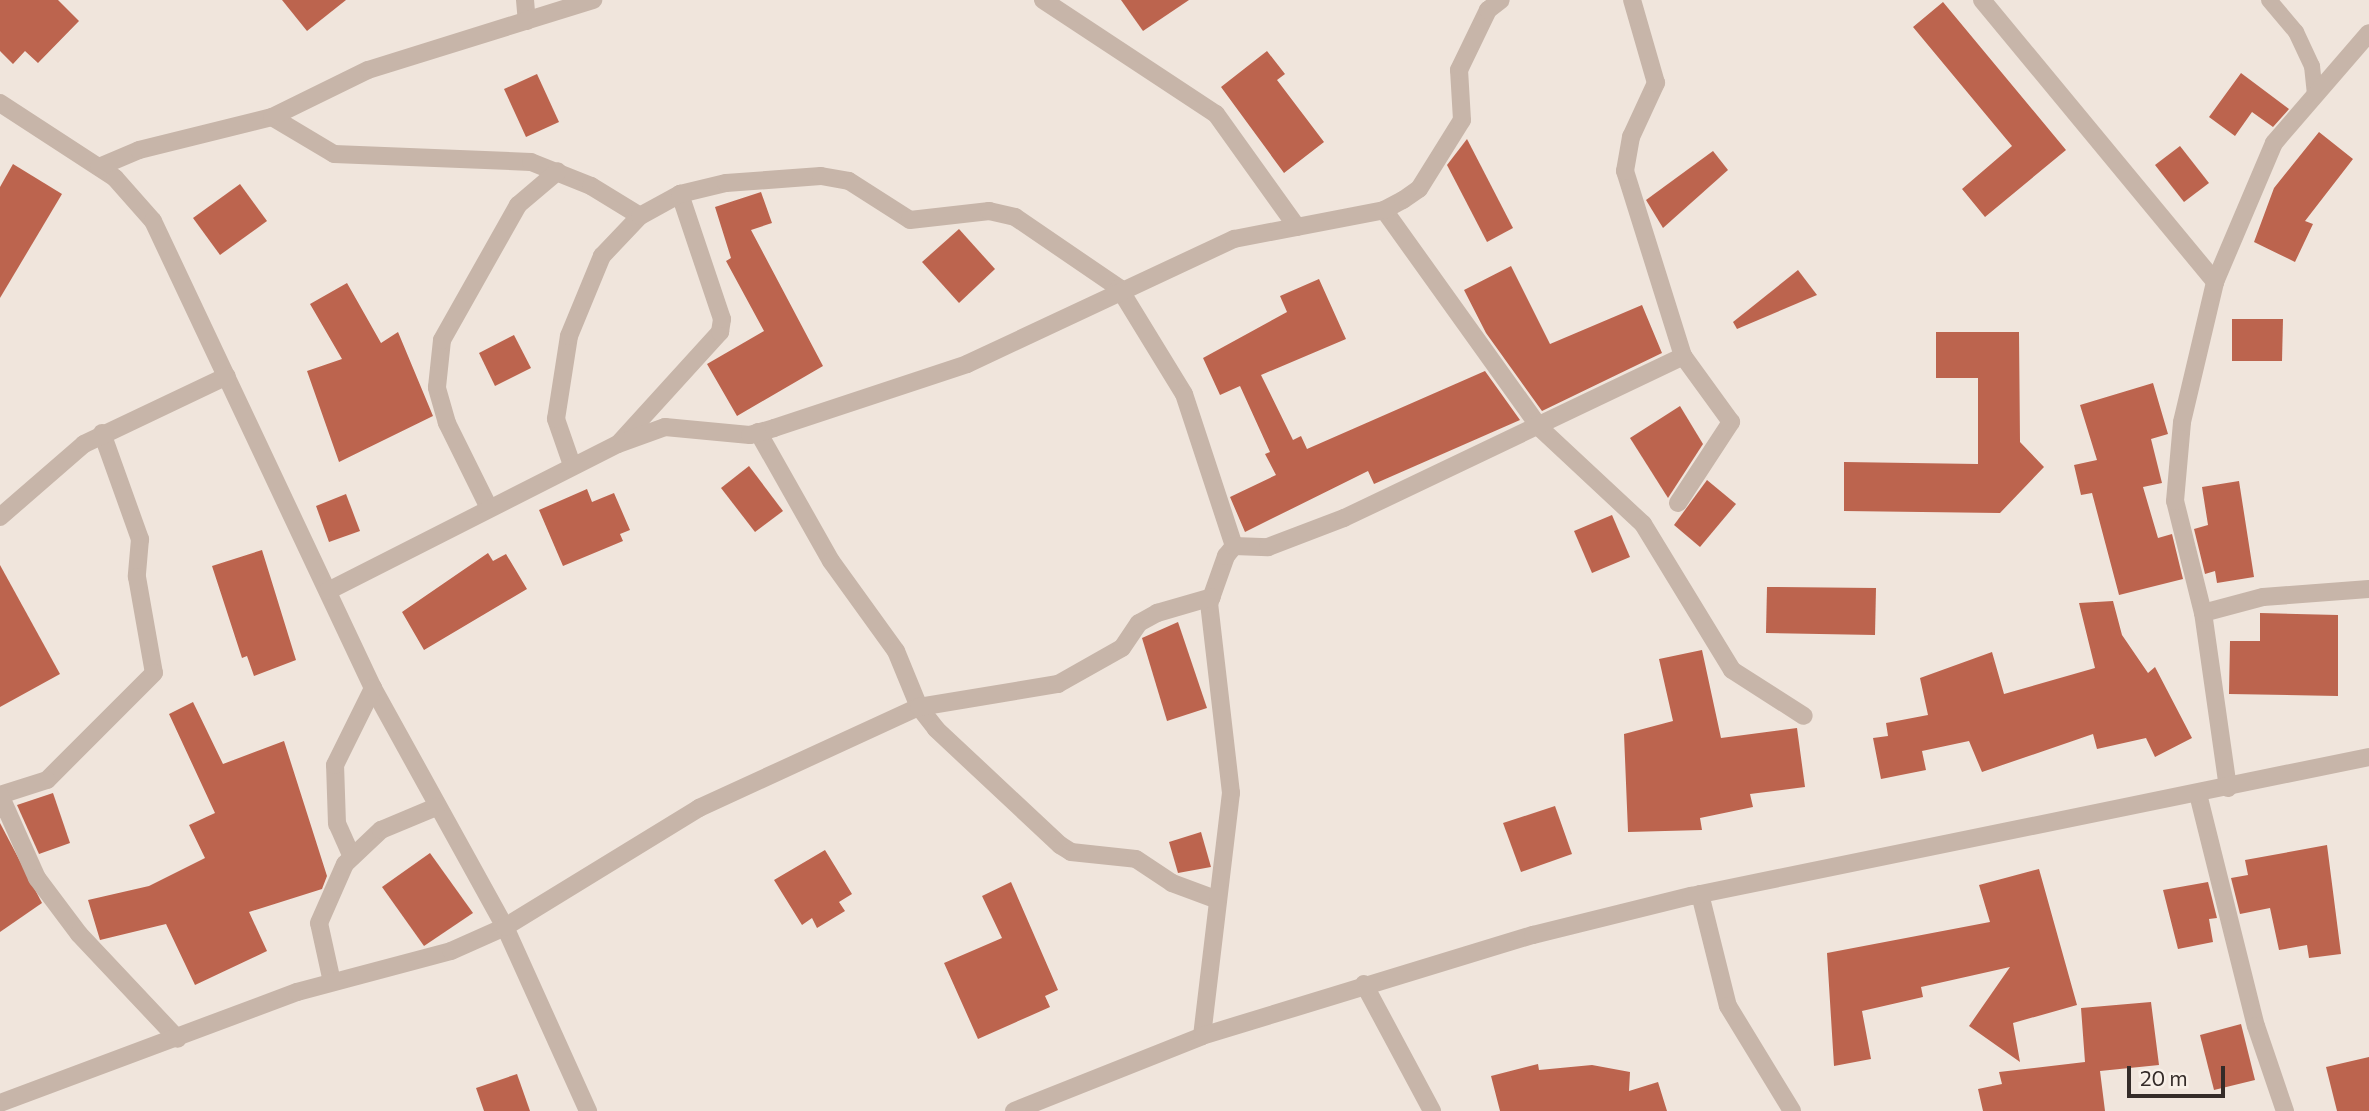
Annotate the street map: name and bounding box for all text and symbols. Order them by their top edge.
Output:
scale bar [2131,1052,2229,1096]
text: 20 m [2140,1065,2188,1090]

